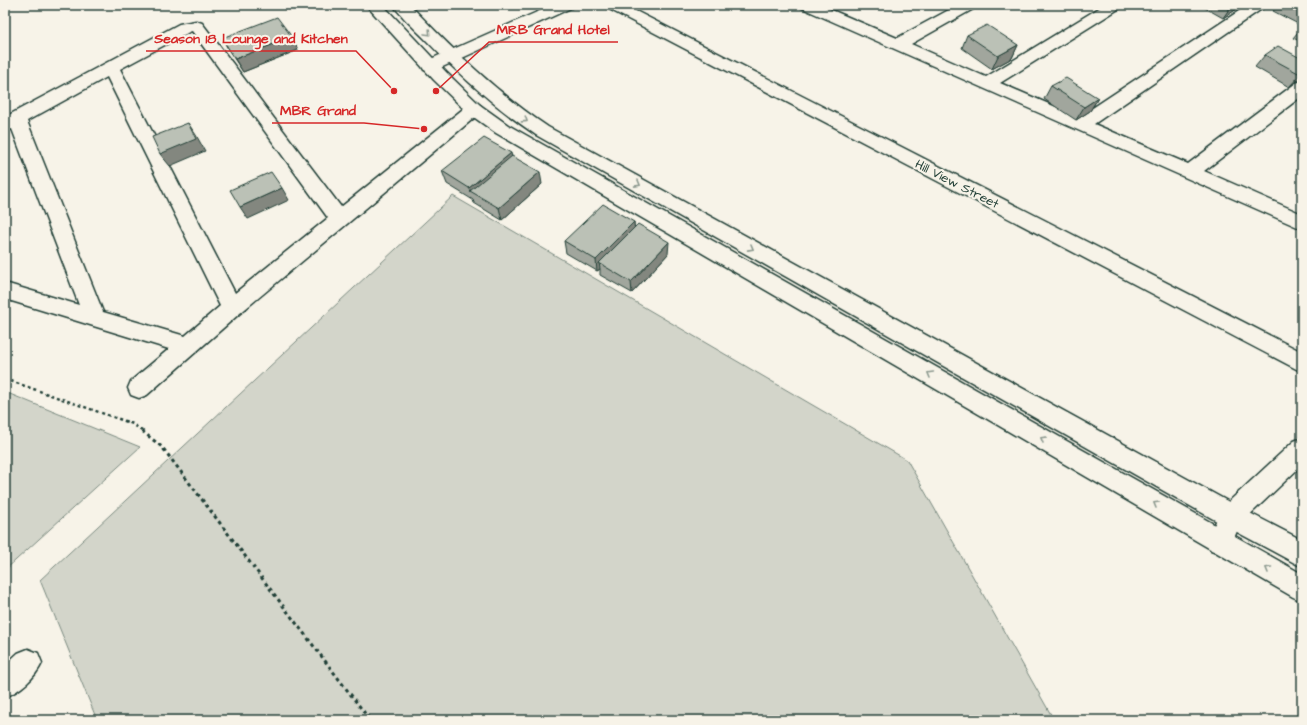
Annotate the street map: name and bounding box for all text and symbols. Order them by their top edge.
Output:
callout: MRB Grand Hotel [489,16,618,42]
text: MRB Grand Hotel [496,20,610,40]
callout: Season 18 Lounge and Kitchen [146,25,356,51]
text: Season 18 Lounge and Kitchen [153,29,348,50]
one-way arrow [423,29,430,36]
callout: MBR Grand [272,97,364,123]
text: MBR Grand [280,101,357,121]
one-way arrow [521,115,528,123]
street label: Hill View Street [912,155,1003,213]
one-way arrow [634,180,641,187]
one-way arrow [747,243,754,250]
one-way arrow [927,372,934,379]
one-way arrow [1040,437,1047,444]
one-way arrow [1153,501,1160,508]
one-way arrow [1265,566,1272,573]

